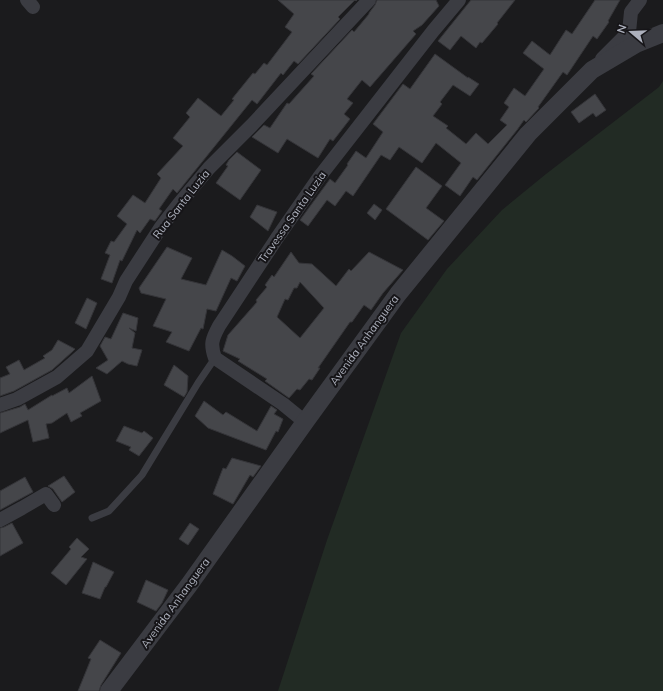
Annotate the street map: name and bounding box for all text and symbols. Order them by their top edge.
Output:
north arrow [611,12,651,52]
text: N [614,23,630,35]
street label: Rua Santa Luzia [150,167,212,241]
street label: Travessa Santa Luzia [255,168,329,266]
street label: Avenida Anhanguera [327,292,401,388]
street label: Avenida Anhanguera [138,555,212,651]

